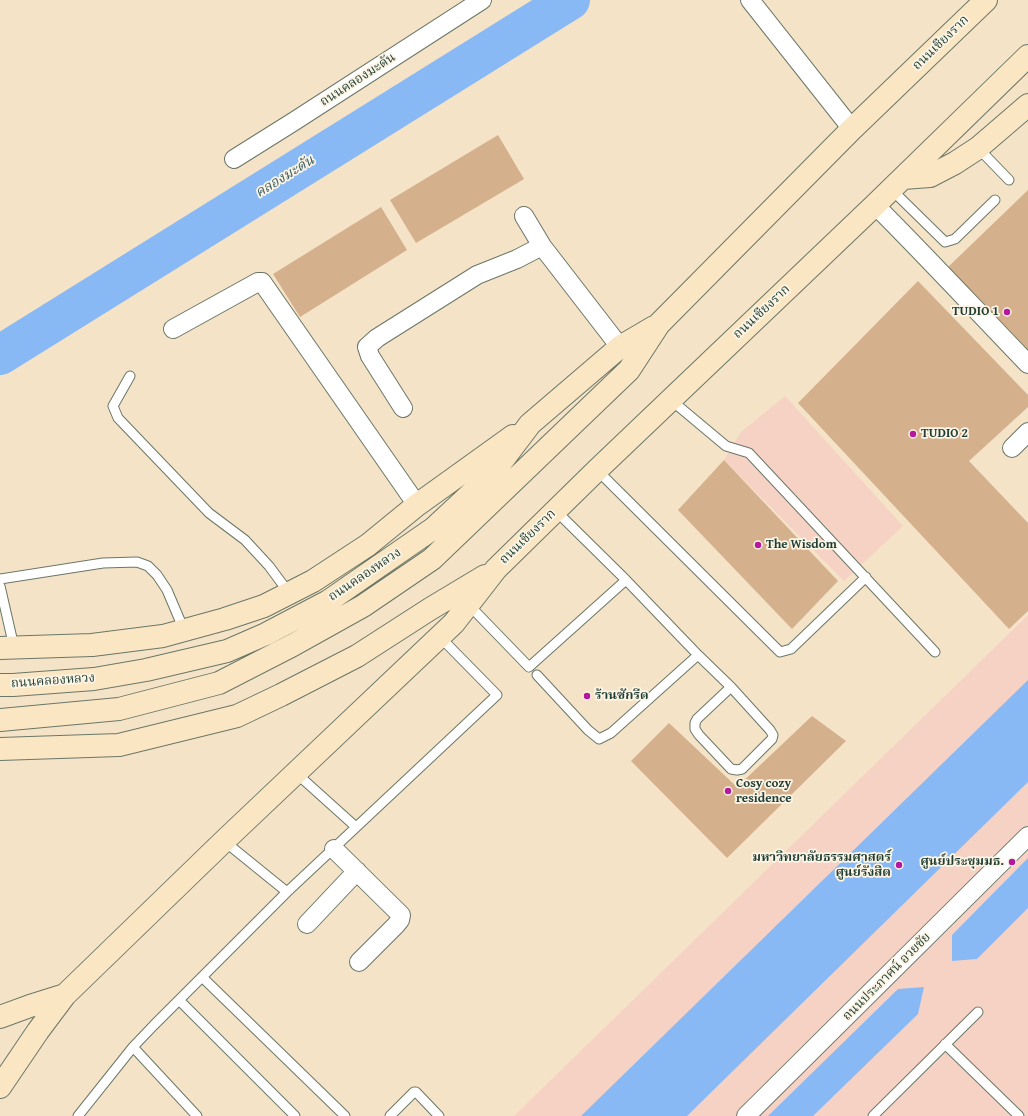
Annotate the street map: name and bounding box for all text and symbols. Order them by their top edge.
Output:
street label: ถนนเชียงราก [910,12,972,74]
street label: ถนนคลองมะดัน [317,50,399,110]
water label: คลองมะดัน [252,152,318,202]
street label: ถนนเชียงราก [730,282,794,342]
place label: TUDIO 1 [952,304,999,320]
marker: TUDIO 1 [1002,307,1012,317]
place label: TUDIO 2 [921,426,968,442]
marker: TUDIO 2 [908,429,918,439]
street label: ถนนเชียงราก [497,506,559,568]
place label: The Wisdom [766,537,837,553]
marker: The Wisdom [753,540,763,550]
street label: ถนนคลองหลวง [326,545,404,605]
street label: ถนนคลองหลวง [10,670,96,692]
place label: ร้านซักรีด [595,688,649,704]
marker: ร้านซักรีด [582,691,592,701]
place label: Cosy cozy residence [736,776,792,807]
marker: Cosy cozy residence [723,786,733,796]
place label: มหาวิทยาลัยธรรมศาสตร์ ศูนย์รังสิต [752,850,891,881]
place label: ศูนย์ประชุมมธ. [920,854,1004,870]
marker: ศูนย์ประชุมมธ. [1007,857,1017,867]
marker: มหาวิทยาลัยธรรมศาสตร์ ศูนย์รังสิต [894,860,904,870]
street label: ถนนประภาศน์ อวยชัย [840,930,934,1024]

